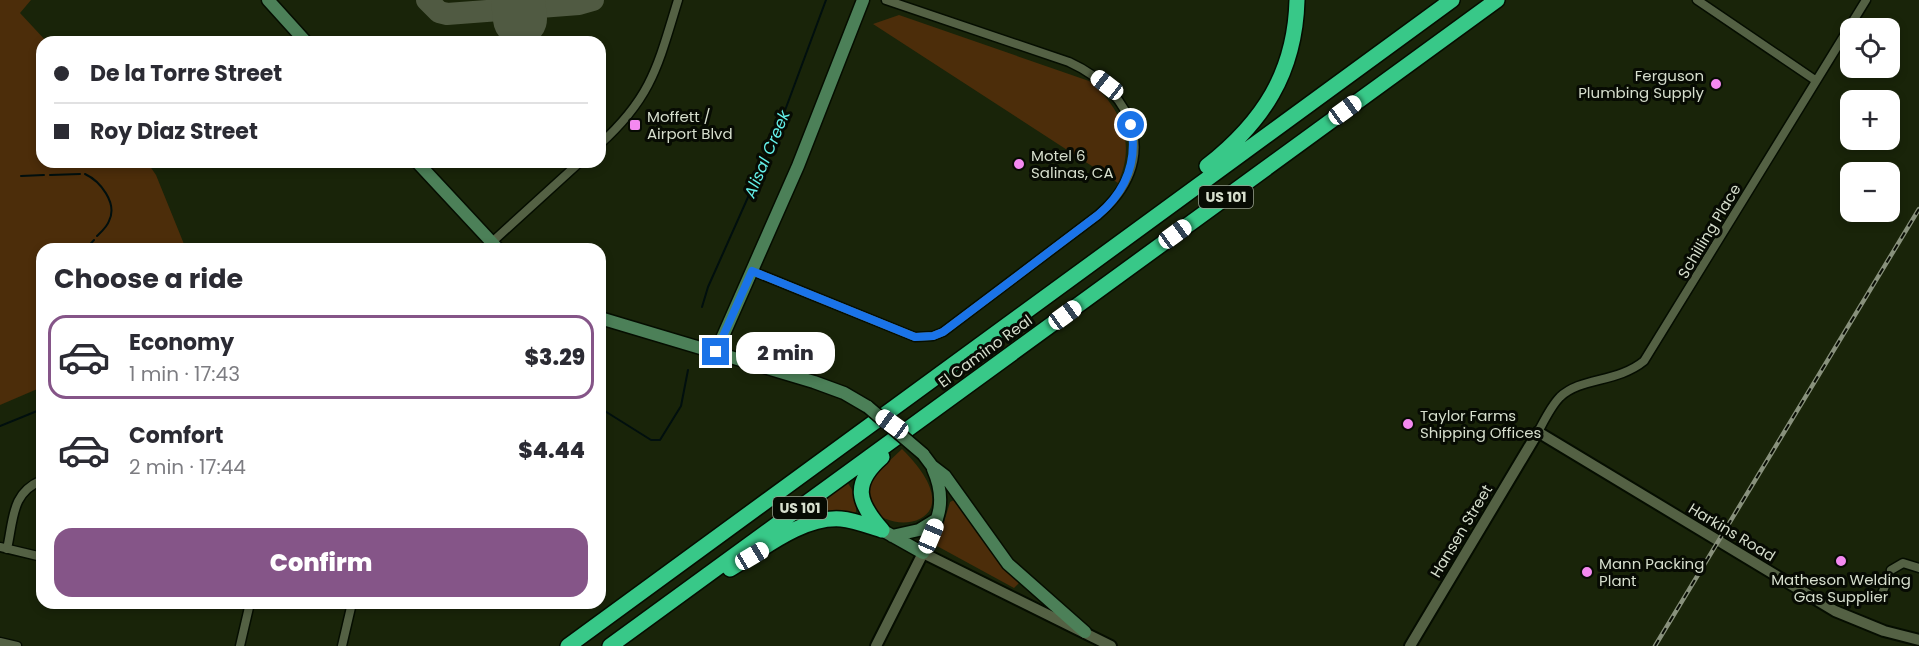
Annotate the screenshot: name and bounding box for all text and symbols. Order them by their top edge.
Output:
map controls [1840,18,1900,222]
button: locate [1840,18,1900,78]
text: De la Torre Street [90,58,282,89]
place label: Ferguson Plumbing Supply [1578,65,1705,103]
car [1087,67,1127,103]
marker: Ferguson Plumbing Supply [1709,77,1723,91]
button: + [1840,90,1900,150]
car [1325,92,1365,128]
place label: Moffett / Airport Blvd [647,106,733,144]
water label: Alisal Creek [738,106,796,202]
route start [1117,111,1144,138]
text: Roy Diaz Street [90,116,258,147]
marker: Moffett / Airport Blvd [628,118,642,132]
place label: Motel 6 Salinas, CA [1031,145,1114,183]
marker: Motel 6 Salinas, CA [1012,157,1026,171]
button: − [1840,162,1900,222]
street label: Schilling Place [1672,180,1746,282]
road number: US 101 [1199,186,1253,208]
car [1155,216,1195,252]
text: Choose a ride [54,260,243,297]
car [1045,297,1085,333]
street label: El Camino Real [934,310,1036,392]
text: Economy [129,327,234,358]
icon: car [57,330,111,384]
callout: 2 min [737,331,836,373]
route end [702,338,729,365]
text: 2 min [757,339,814,367]
text: $3.29 [525,342,585,373]
text: 1 min · 17:43 [129,360,240,388]
place label: Taylor Farms Shipping Offices [1420,405,1542,443]
car [872,406,912,442]
marker: Taylor Farms Shipping Offices [1401,417,1415,431]
text: Comfort [129,420,223,451]
icon: car [57,423,111,477]
text: $4.44 [518,435,585,466]
text: 2 min · 17:44 [129,453,246,481]
street label: Hansen Street [1425,481,1497,581]
road number: US 101 [773,497,827,519]
street label: Harkins Road [1685,498,1779,566]
car [916,516,946,556]
button: Confirm [54,528,588,597]
car [732,539,772,573]
place label: Mann Packing Plant [1599,553,1704,591]
marker: Matheson Welding Gas Supplier [1834,554,1848,568]
marker: Mann Packing Plant [1580,565,1594,579]
place label: Matheson Welding Gas Supplier [1771,569,1911,607]

